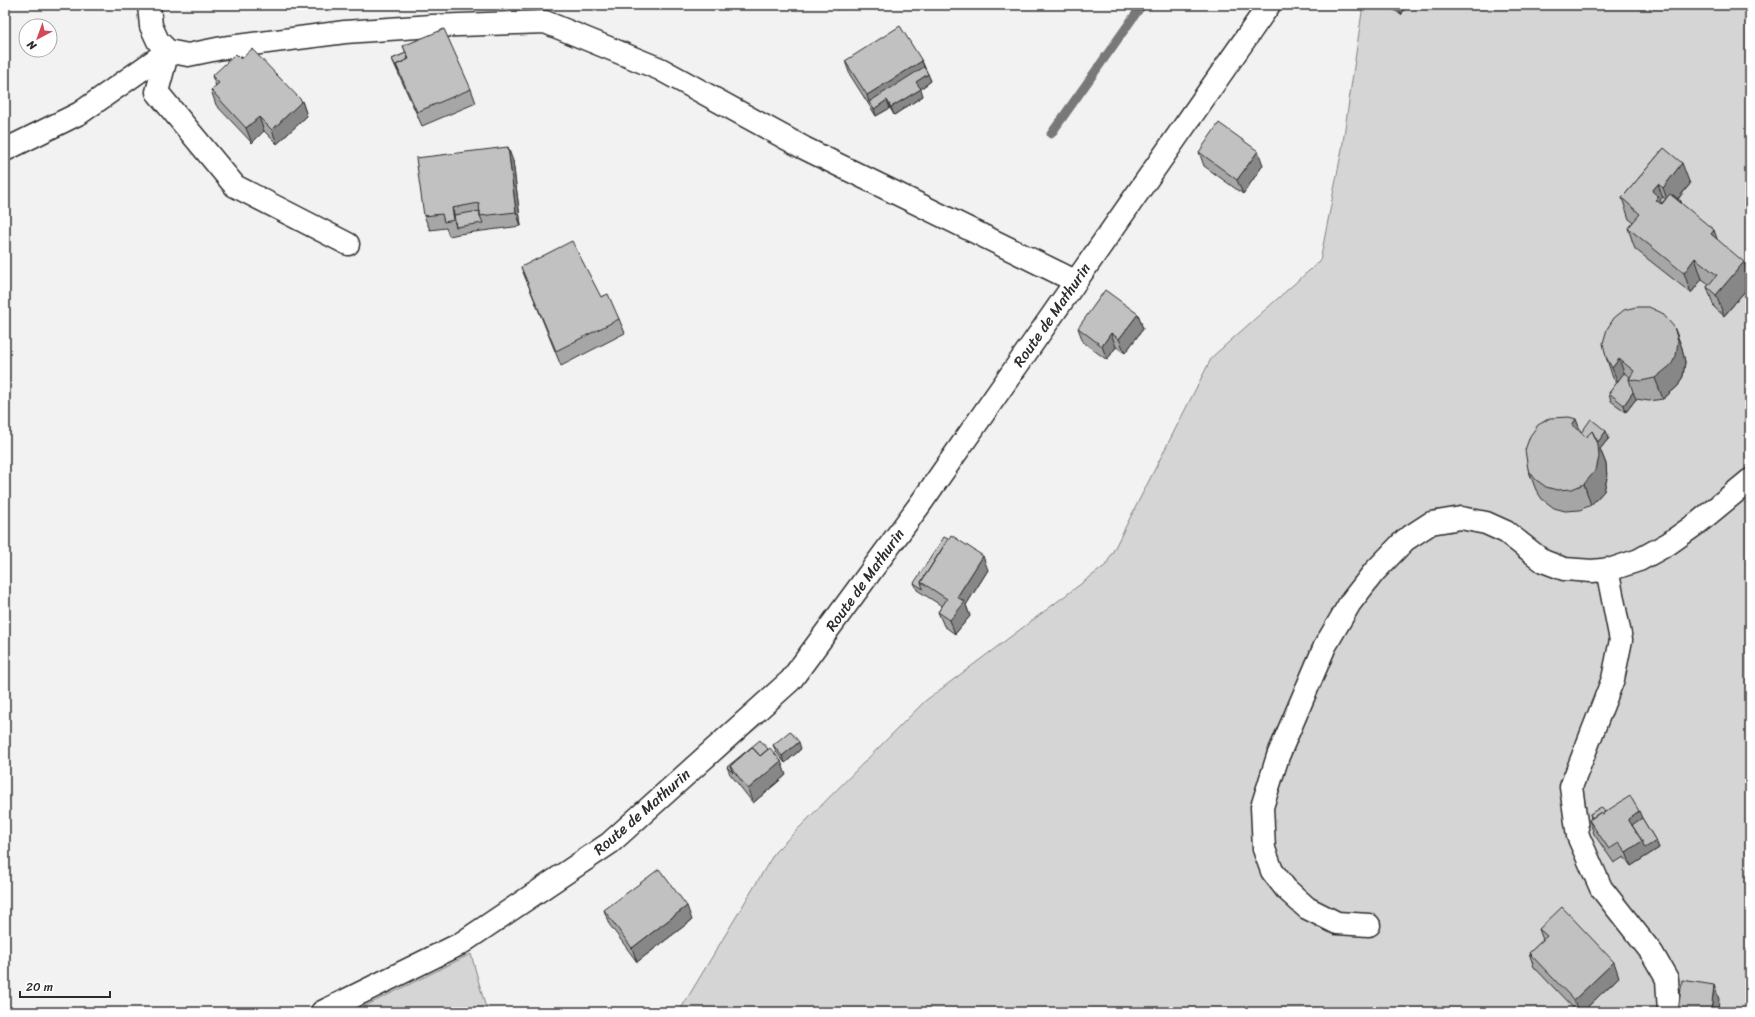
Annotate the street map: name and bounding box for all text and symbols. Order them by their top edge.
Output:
north arrow [18,18,58,58]
text: N [22,35,42,55]
street label: Route de Mathurin [1006,258,1098,372]
street label: Route de Mathurin [819,523,911,637]
street label: Route de Mathurin [587,762,697,862]
scale bar [20,973,110,999]
text: 20 m [26,976,53,998]

